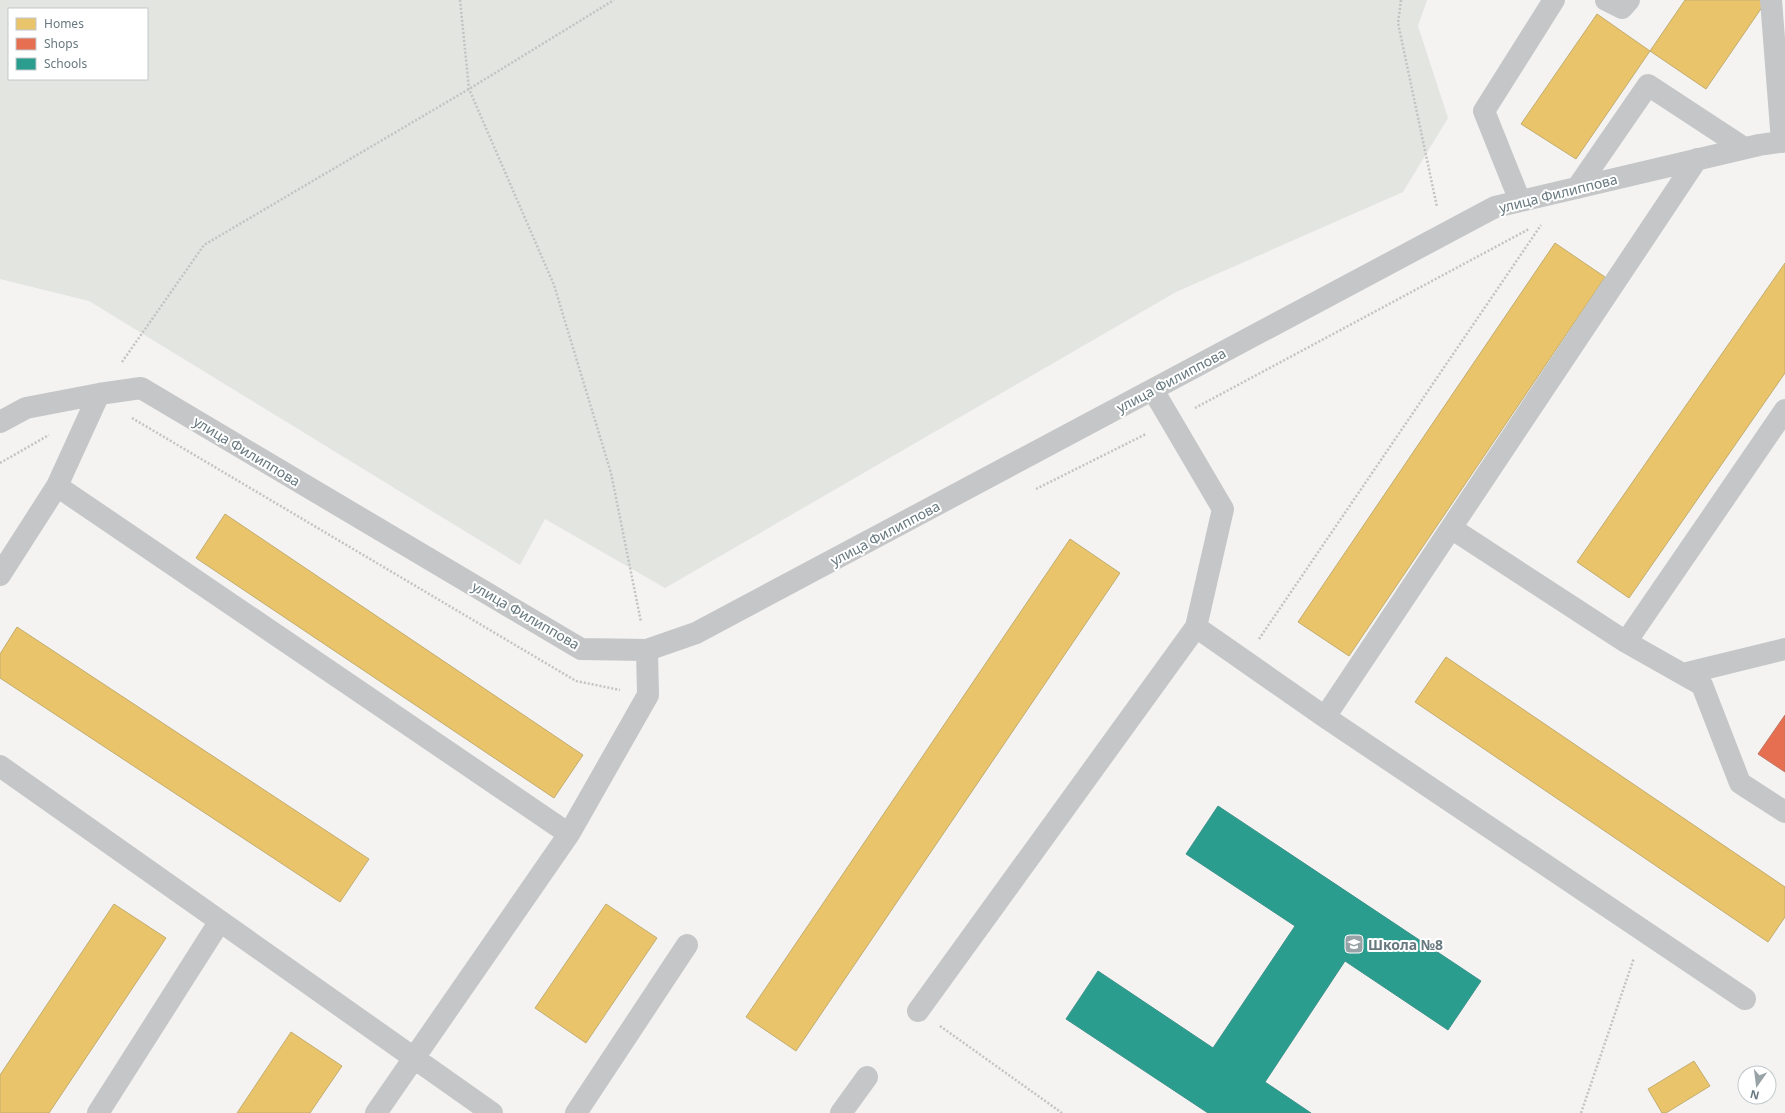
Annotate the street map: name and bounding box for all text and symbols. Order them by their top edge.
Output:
legend [8,8,148,80]
text: Homes [44,15,84,32]
text: Shops [44,35,79,52]
text: Schools [44,55,87,72]
street label: улица Филиппова [1497,169,1619,217]
street label: улица Филиппова [1113,343,1229,417]
street label: улица Филиппова [190,412,304,490]
street label: улица Филиппова [827,496,943,570]
street label: улица Филиппова [469,576,583,654]
school or university icon: Школа №8 [1343,933,1365,955]
place label: Школа №8 [1368,935,1443,954]
north arrow [1737,1065,1777,1105]
text: N [1748,1087,1761,1104]

